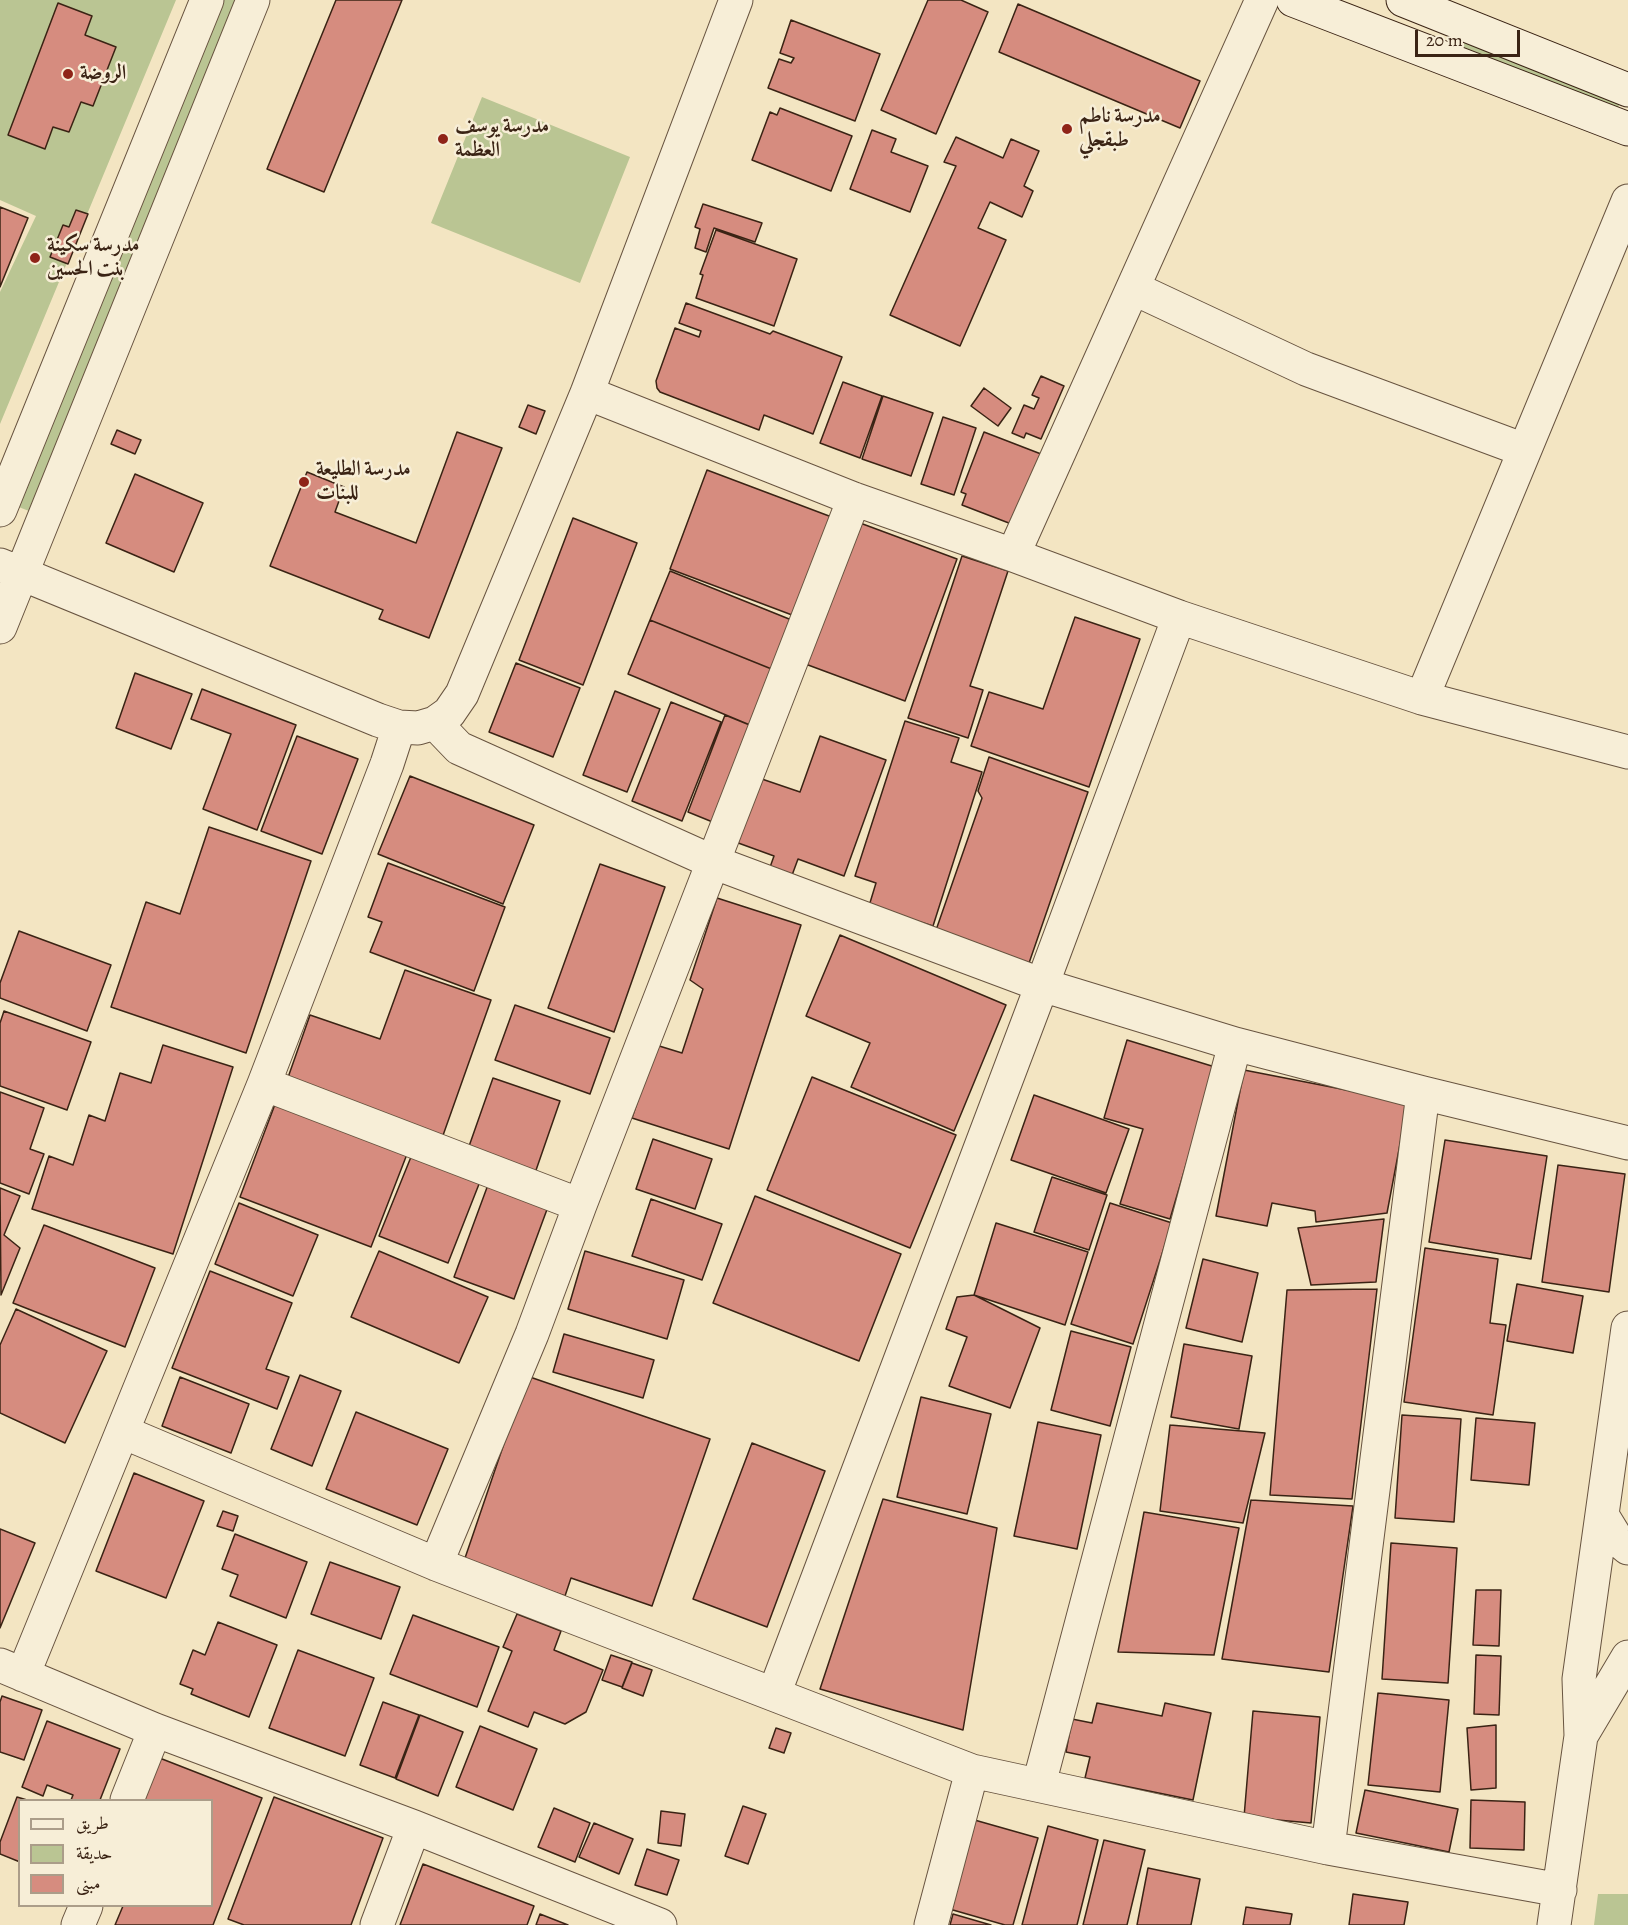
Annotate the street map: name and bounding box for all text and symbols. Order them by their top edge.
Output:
scale bar [1418,18,1523,56]
text: 20 m [1426,28,1463,52]
place label: الروضة [80,61,126,87]
marker: الروضة [61,67,75,81]
place label: مدرسة ناطم طبقجلي [1079,104,1161,154]
place label: مدرسة يوسف العظمة [455,114,549,164]
marker: مدرسة ناطم طبقجلي [1060,122,1074,136]
marker: مدرسة يوسف العظمة [436,132,450,146]
place label: مدرسة سكينة بنت الحسين [47,233,139,283]
marker: مدرسة سكينة بنت الحسين [28,251,42,265]
place label: مدرسة الطليعة للبنات [316,457,411,507]
marker: مدرسة الطليعة للبنات [297,475,311,489]
legend [18,1799,213,1907]
text: طريق [76,1811,109,1835]
text: حديقة [76,1841,112,1865]
text: مبنى [76,1871,101,1895]

